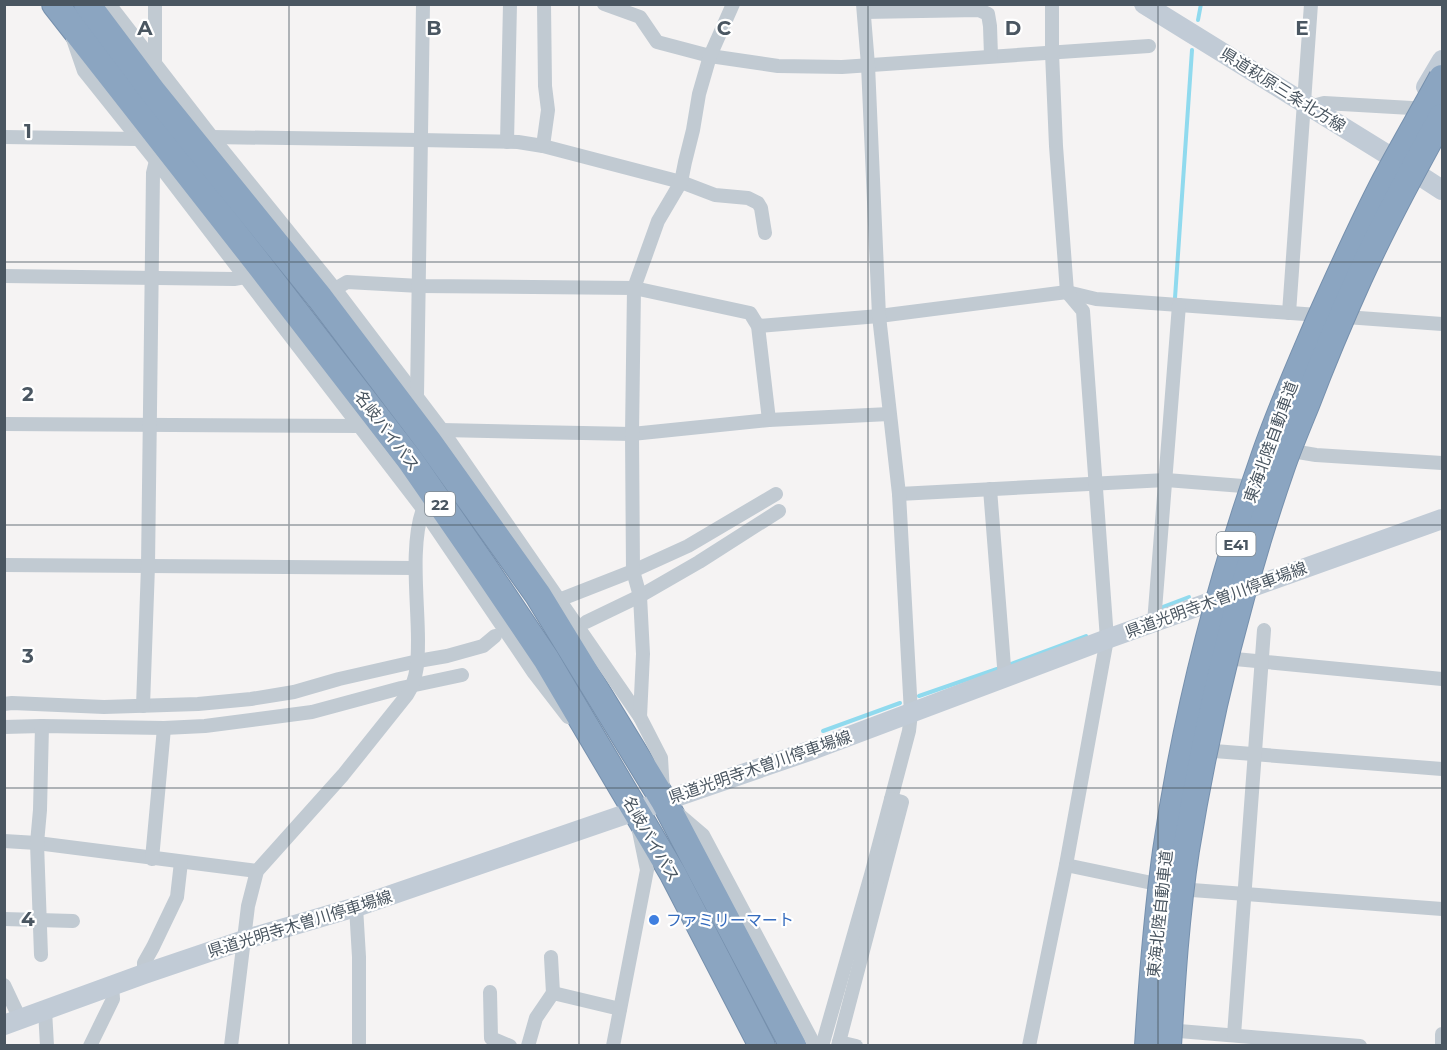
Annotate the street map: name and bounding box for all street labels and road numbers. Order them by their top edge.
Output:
street label: 県道萩原三条北方線 [1217,44,1349,136]
street label: 東海北陸自動車道 [1240,379,1302,505]
street label: 名岐バイパス [351,387,423,475]
road number: 22 [425,492,455,516]
road number: E41 [1216,532,1256,556]
street label: 県道光明寺木曽川停車場線 [1123,558,1309,642]
street label: 県道光明寺木曽川停車場線 [666,727,854,807]
street label: 名岐バイパス [619,793,683,885]
street label: 東海北陸自動車道 [1144,849,1176,979]
street label: 県道光明寺木曽川停車場線 [205,887,395,961]

